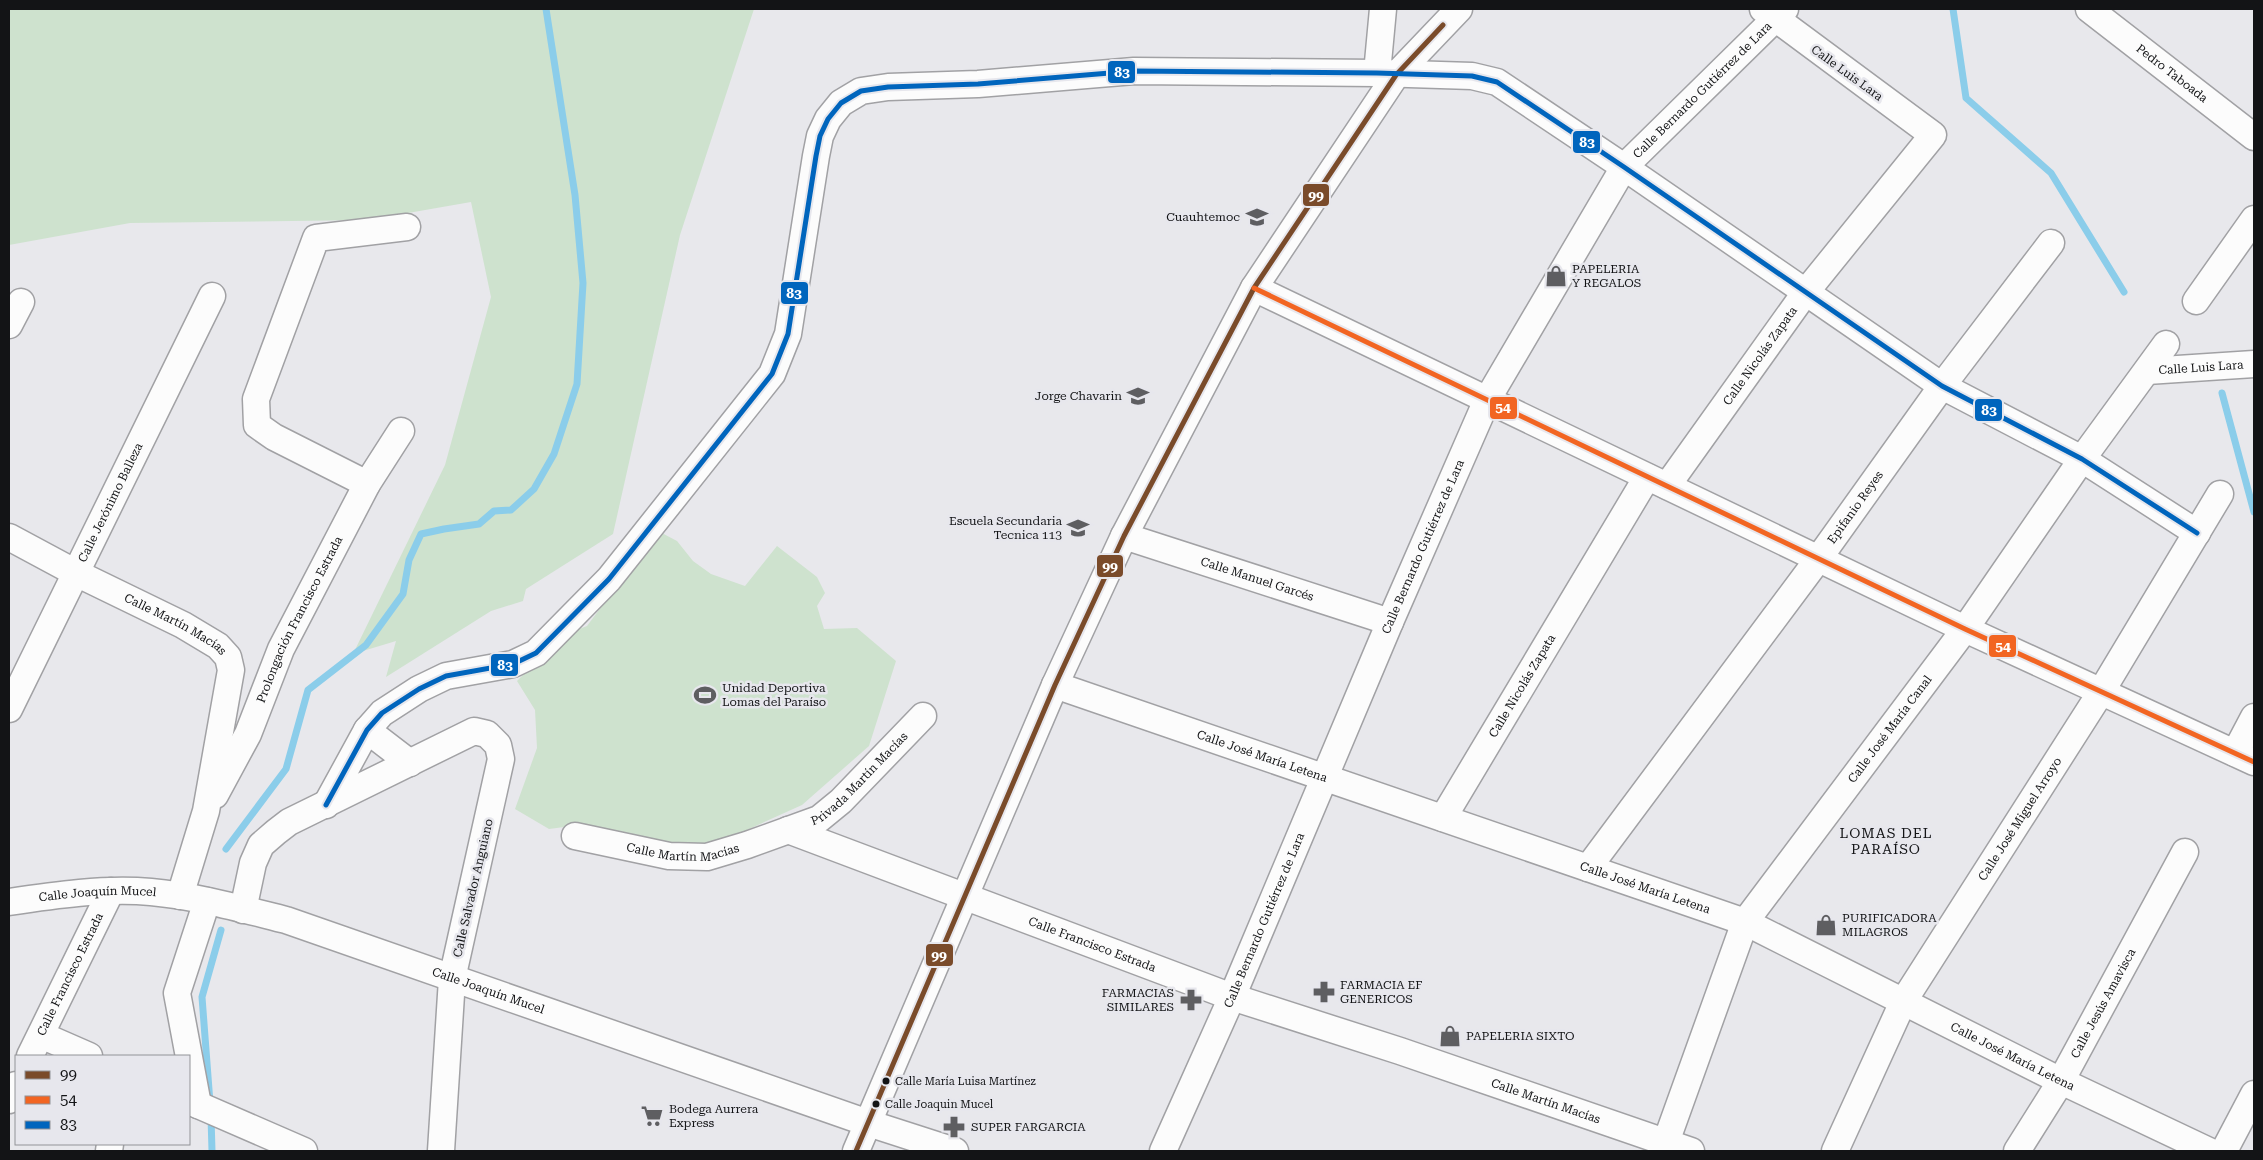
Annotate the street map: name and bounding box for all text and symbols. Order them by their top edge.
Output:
street label: Calle Bernardo Gutiérrez de Lara [1630,19,1775,161]
street label: Pedro Taboada [2134,41,2211,106]
street label: Calle Luis Lara [1808,42,1886,104]
line badge: 83 [1107,60,1136,84]
text: 83 [1114,64,1130,80]
line badge: 83 [1572,130,1601,154]
text: 83 [1579,134,1595,150]
line badge: 99 [1302,183,1330,207]
text: 99 [1308,187,1324,203]
school or university icon: Cuauhtemoc [1244,204,1270,230]
place label: Cuauhtemoc [1166,210,1240,224]
place label: PAPELERIA Y REGALOS [1572,262,1641,290]
shop icon: PAPELERIA Y REGALOS [1543,263,1569,289]
line badge: 83 [780,281,809,305]
text: 83 [786,285,802,301]
street label: Calle Nicolás Zapata [1720,303,1800,408]
street label: Calle Luis Lara [2158,358,2244,377]
school or university icon: Jorge Chavarin [1125,383,1151,409]
place label: Jorge Chavarin [1035,389,1122,403]
line badge: 54 [1489,396,1518,420]
line badge: 83 [1974,398,2003,422]
text: 54 [1495,399,1511,415]
text: 83 [1981,402,1997,418]
street label: Calle Jerónimo Balleza [75,440,146,565]
street label: Calle Bernardo Gutiérrez de Lara [1379,457,1467,636]
street label: Epifanio Reyes [1825,468,1886,546]
place label: Escuela Secundaria Tecnica 113 [949,514,1062,542]
school or university icon: Escuela Secundaria Tecnica 113 [1065,515,1091,541]
street label: Prolongación Francisco Estrada [254,533,346,705]
line badge: 99 [1096,554,1124,578]
street label: Calle Manuel Garcés [1199,554,1316,604]
text: 99 [1102,558,1118,574]
street label: Calle Martín Macías [122,591,230,658]
street label: Calle Nicolás Zapata [1486,631,1559,740]
line badge: 54 [1988,634,2017,658]
text: 54 [1995,638,2011,654]
line badge: 83 [490,653,519,677]
text: 83 [497,657,513,673]
street label: Calle José María Canal [1845,672,1935,786]
place label: Unidad Deportiva Lomas del Paraíso [722,681,826,709]
sports icon: Unidad Deportiva Lomas del Paraíso [692,682,718,708]
street label: Calle José María Letena [1195,727,1330,785]
street label: Privada Martín Macías [809,729,911,828]
street label: Calle José Miguel Arroyo [1975,755,2065,883]
street label: Calle Salvador Anguiano [450,817,496,959]
district label: LOMAS DEL PARAÍSO [1840,825,1932,857]
street label: Calle Bernardo Gutiérrez de Lara [1221,830,1308,1010]
street label: Calle Martín Macías [625,840,741,864]
street label: Calle José María Letena [1578,859,1713,917]
street label: Calle Joaquín Mucel [38,884,157,905]
street label: Calle Francisco Estrada [34,910,106,1038]
place label: PURIFICADORA MILAGROS [1842,911,1937,939]
shop icon: PURIFICADORA MILAGROS [1813,912,1839,938]
street label: Calle Francisco Estrada [1026,914,1158,975]
line badge: 99 [925,943,954,967]
street label: Calle Jesús Amavisca [2068,946,2139,1061]
text: 99 [931,947,947,963]
street label: Calle Joaquín Mucel [430,965,547,1017]
place label: FARMACIA EF GENERICOS [1340,978,1423,1006]
pharmacy icon: FARMACIA EF GENERICOS [1311,979,1337,1005]
place label: FARMACIAS SIMILARES [1102,986,1174,1014]
pharmacy icon: FARMACIAS SIMILARES [1178,987,1204,1013]
street label: Calle José María Letena [1948,1020,2077,1094]
shop icon: PAPELERIA SIXTO [1437,1023,1463,1049]
place label: PAPELERIA SIXTO [1466,1029,1574,1043]
legend [15,1055,190,1145]
text: 99 [60,1066,77,1084]
place label: Calle María Luisa Martínez [895,1075,1036,1088]
marker: Calle María Luisa Martínez [881,1076,891,1086]
street label: Calle Martín Macías [1489,1076,1603,1126]
text: 54 [60,1091,77,1109]
place label: Calle Joaquin Mucel [885,1098,994,1111]
marker: Calle Joaquin Mucel [871,1099,881,1109]
place label: Bodega Aurrera Express [669,1102,759,1130]
supermarket icon: Bodega Aurrera Express [639,1103,665,1129]
pharmacy icon: SUPER FARGARCIA [941,1114,967,1140]
text: 83 [60,1116,77,1134]
place label: SUPER FARGARCIA [971,1120,1086,1134]

